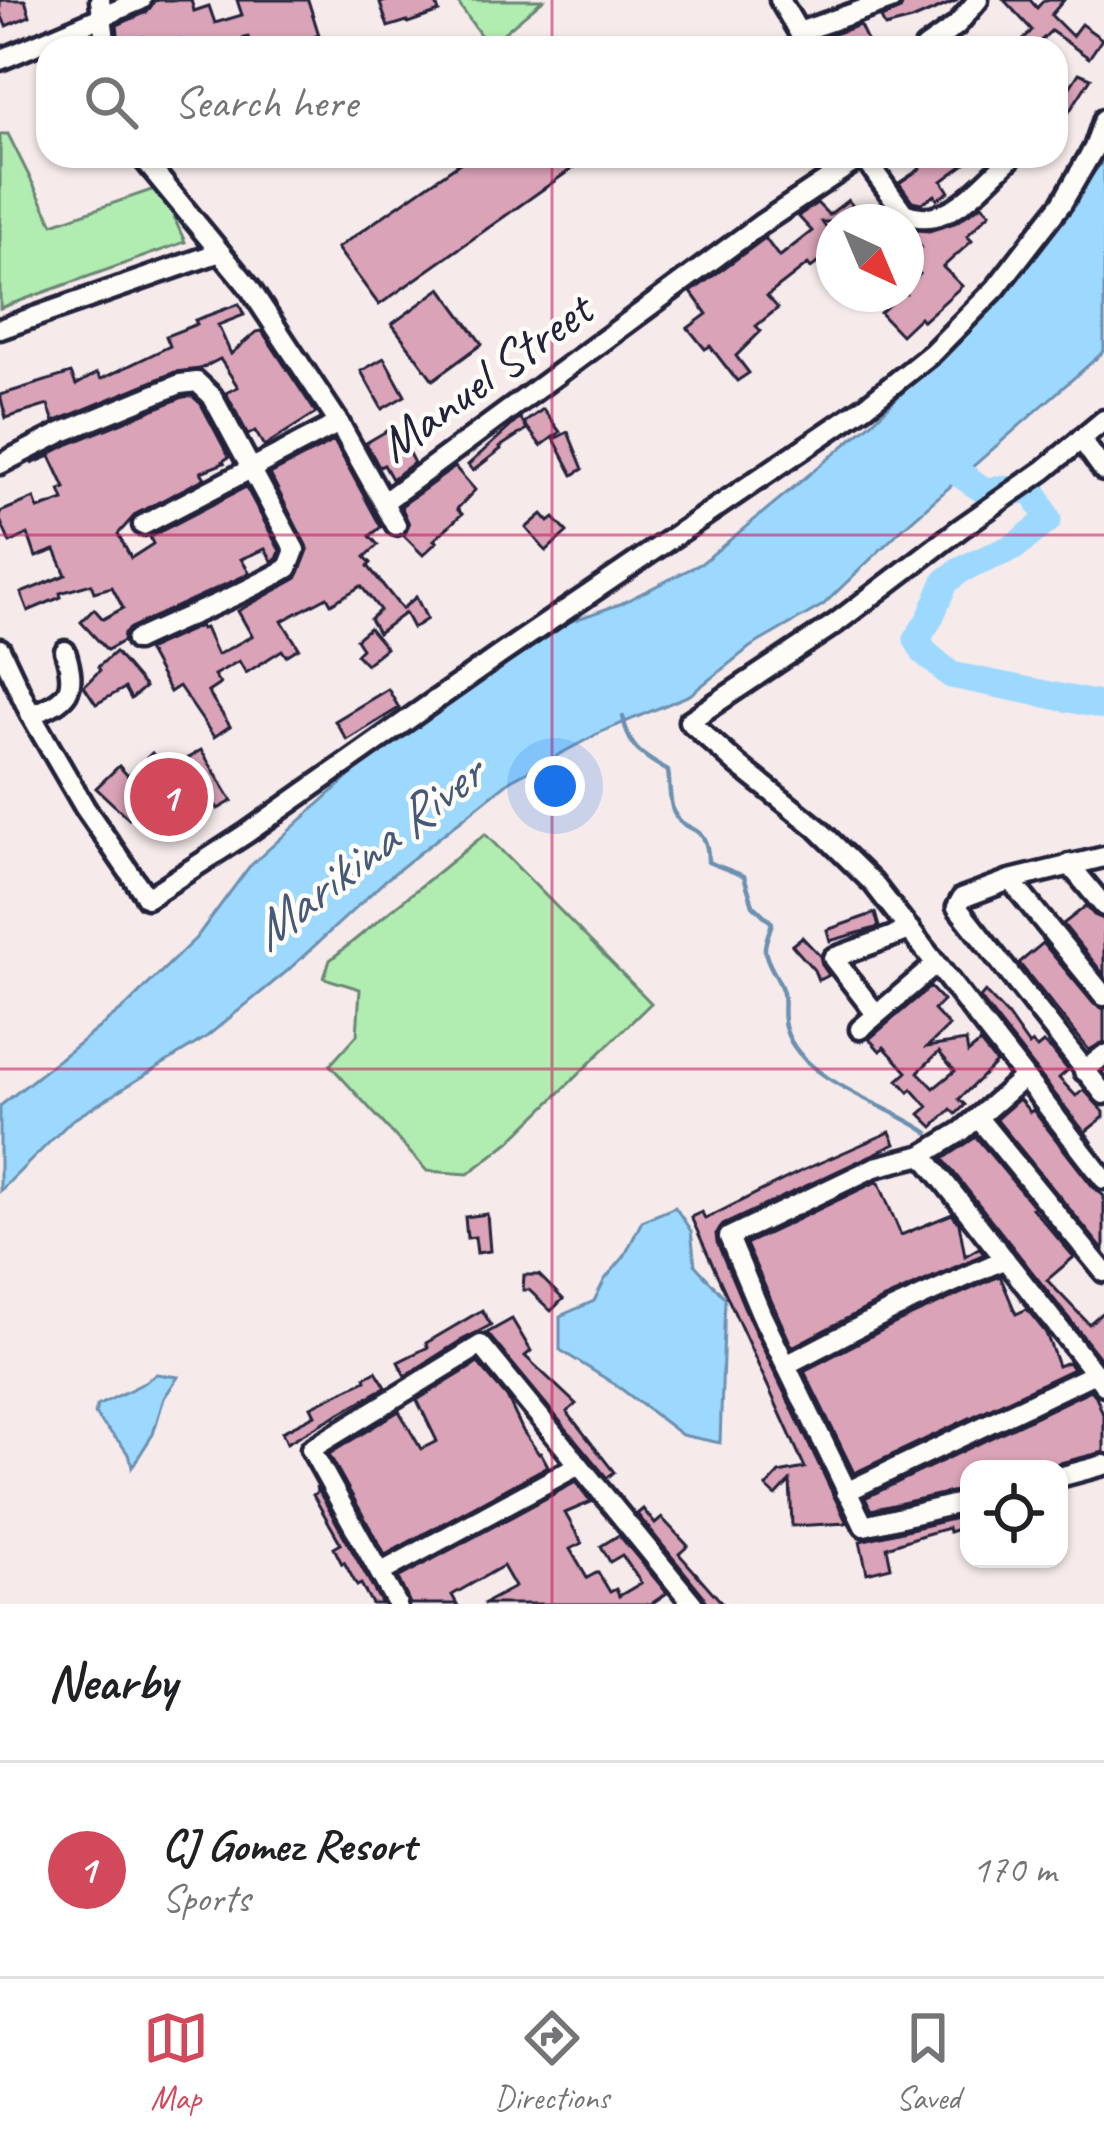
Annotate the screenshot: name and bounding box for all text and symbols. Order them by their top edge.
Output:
search box [36,36,1068,168]
icon: search [78,69,144,135]
text: Search here [174,74,357,131]
north arrow [816,204,924,312]
street label: Manuel Street [365,275,608,476]
water label: Marikina River [236,736,502,965]
pin: 1 [130,752,208,842]
your location [525,756,585,816]
map controls [960,1460,1068,1568]
button: locate [960,1460,1068,1568]
text: Nearby [48,1650,176,1714]
text: CJ Gomez Resort [162,1817,416,1874]
text: 1 [78,1845,96,1894]
text: 170 m [972,1845,1056,1894]
text: Sports [162,1874,250,1923]
tab: Map [143,2005,209,2119]
tab: Directions [495,2005,609,2119]
tab: Saved [895,2005,961,2119]

